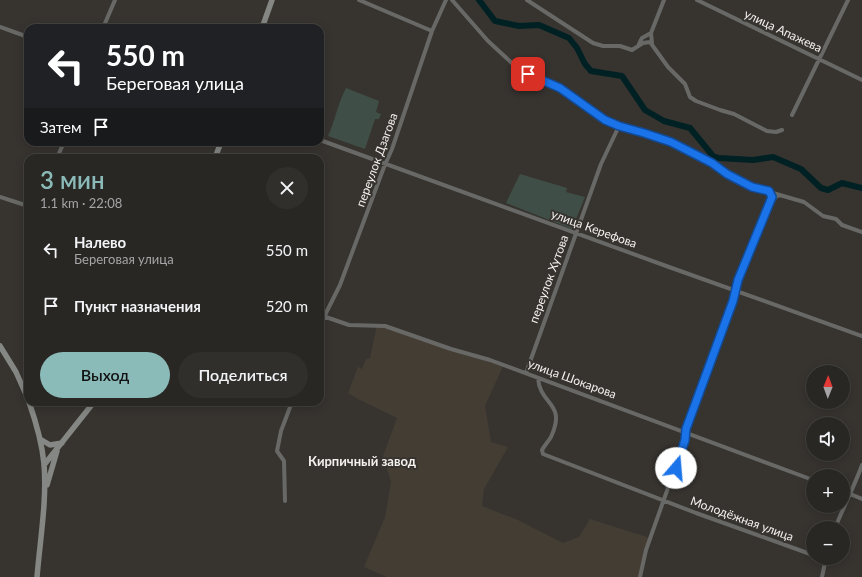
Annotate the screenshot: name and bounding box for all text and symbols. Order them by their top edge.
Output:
street label: улица Апажева [742,6,825,55]
text: 550 m [106,38,185,72]
icon: left [40,40,92,92]
pin [511,57,545,91]
icon: arrive [517,63,539,85]
text: Береговая улица [106,72,244,94]
street label: переулок Дзагова [353,111,400,209]
icon: arrive [90,116,112,138]
text: Затем [40,118,82,136]
text: 3 мин [40,165,104,194]
button: close [266,167,308,209]
text: 1.1 km · 22:08 [40,195,122,211]
street label: улица Керефова [549,206,639,251]
text: Налево [74,233,126,251]
street label: переулок Хутова [526,233,571,325]
icon: left [40,239,62,261]
text: 550 m [266,241,308,259]
text: Береговая улица [74,251,174,267]
icon: arrive [40,295,62,317]
text: Пункт назначения [74,297,201,315]
text: 520 m [266,297,308,315]
button: Выход [40,352,170,398]
button: Поделиться [178,352,308,398]
street label: улица Шокарова [526,356,618,401]
north arrow [806,365,850,409]
map controls [806,365,850,565]
button: sound [806,417,850,461]
position arrow [655,447,697,489]
district label: Кирпичный завод [308,453,417,469]
button: + [806,469,850,513]
street label: Молодёжная улица [689,493,796,544]
button: − [806,521,850,565]

